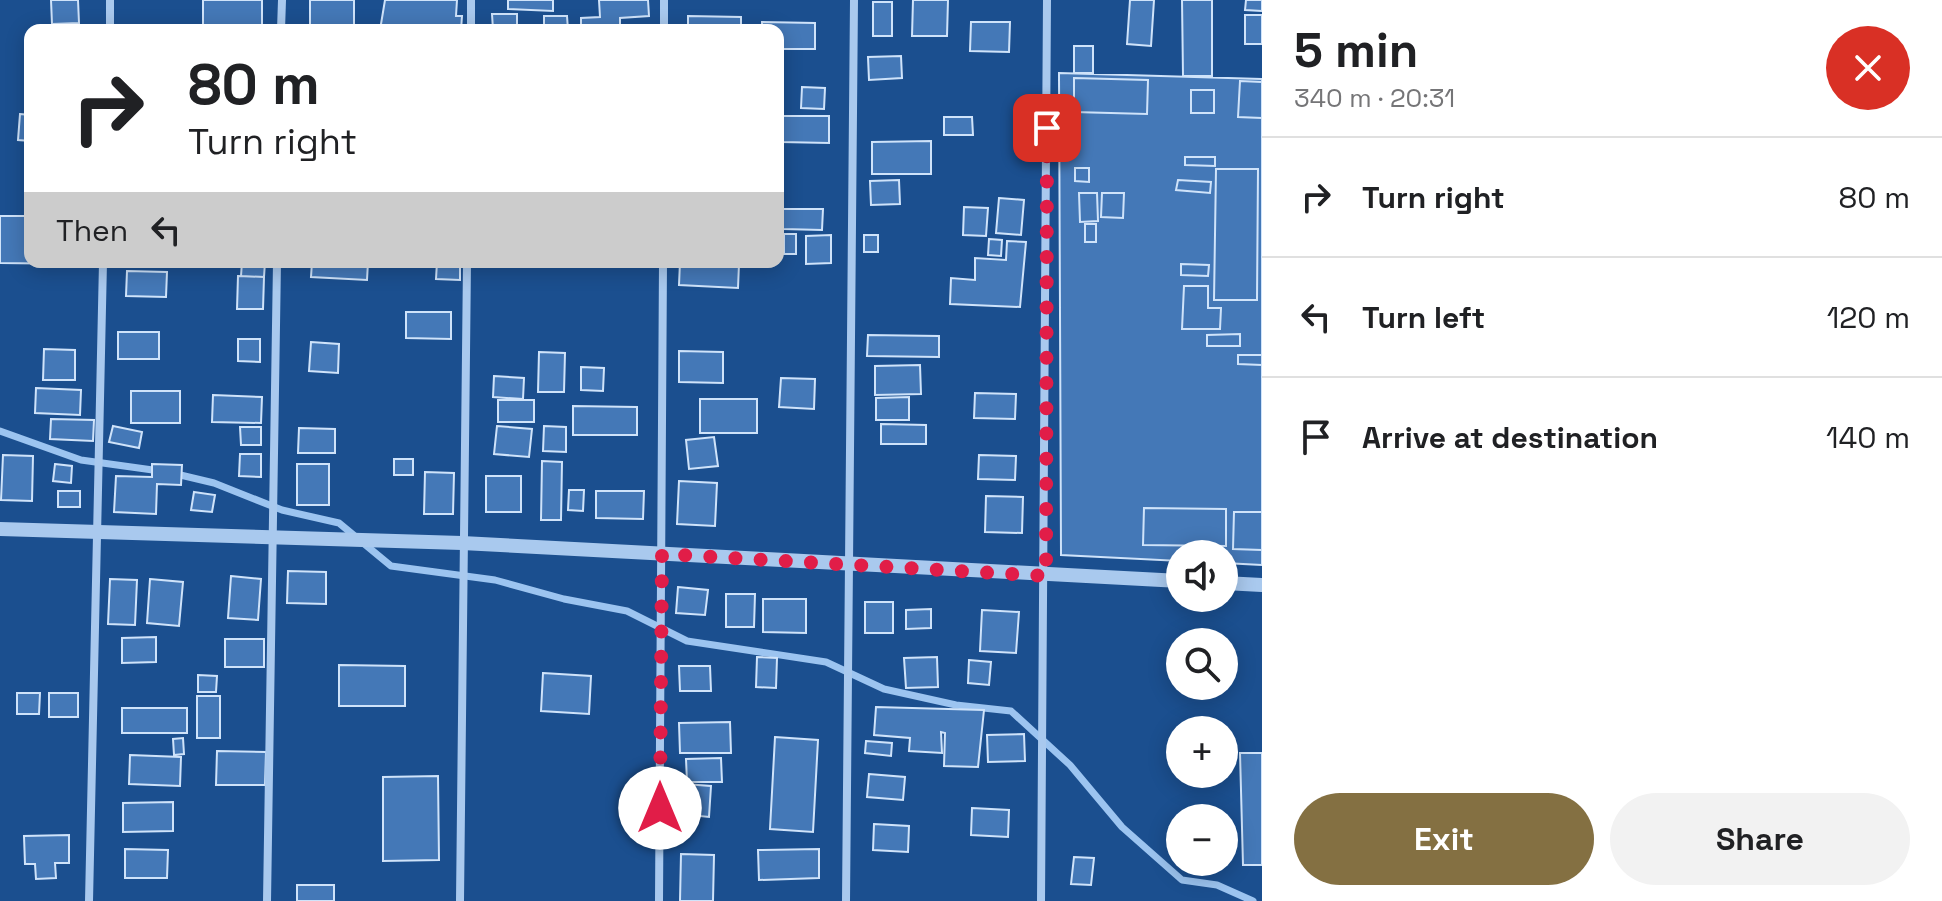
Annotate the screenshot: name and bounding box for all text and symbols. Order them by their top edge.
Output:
text: 5 min [1294,20,1418,81]
button: close [1826,26,1910,110]
text: 80 m [188,49,320,120]
icon: right [56,56,160,160]
text: 340 m · 20:31 [1294,81,1455,115]
pin [1013,94,1081,162]
icon: arrive [1025,106,1069,150]
text: Turn right [188,119,357,165]
icon: right [1294,175,1338,219]
text: Turn right [1362,178,1505,217]
text: 80 m [1839,178,1910,217]
icon: left [144,208,188,252]
text: Then [56,211,128,250]
icon: left [1294,295,1338,339]
text: Turn left [1362,298,1485,337]
text: 120 m [1827,298,1910,337]
icon: arrive [1294,415,1338,459]
text: Arrive at destination [1362,418,1658,457]
text: 140 m [1826,418,1910,457]
map controls [1166,540,1238,876]
button: sound [1166,540,1238,612]
button: search [1166,628,1238,700]
button: + [1166,716,1238,788]
position arrow [618,766,702,850]
button: Exit [1294,793,1594,885]
button: Share [1610,793,1910,885]
button: − [1166,804,1238,876]

